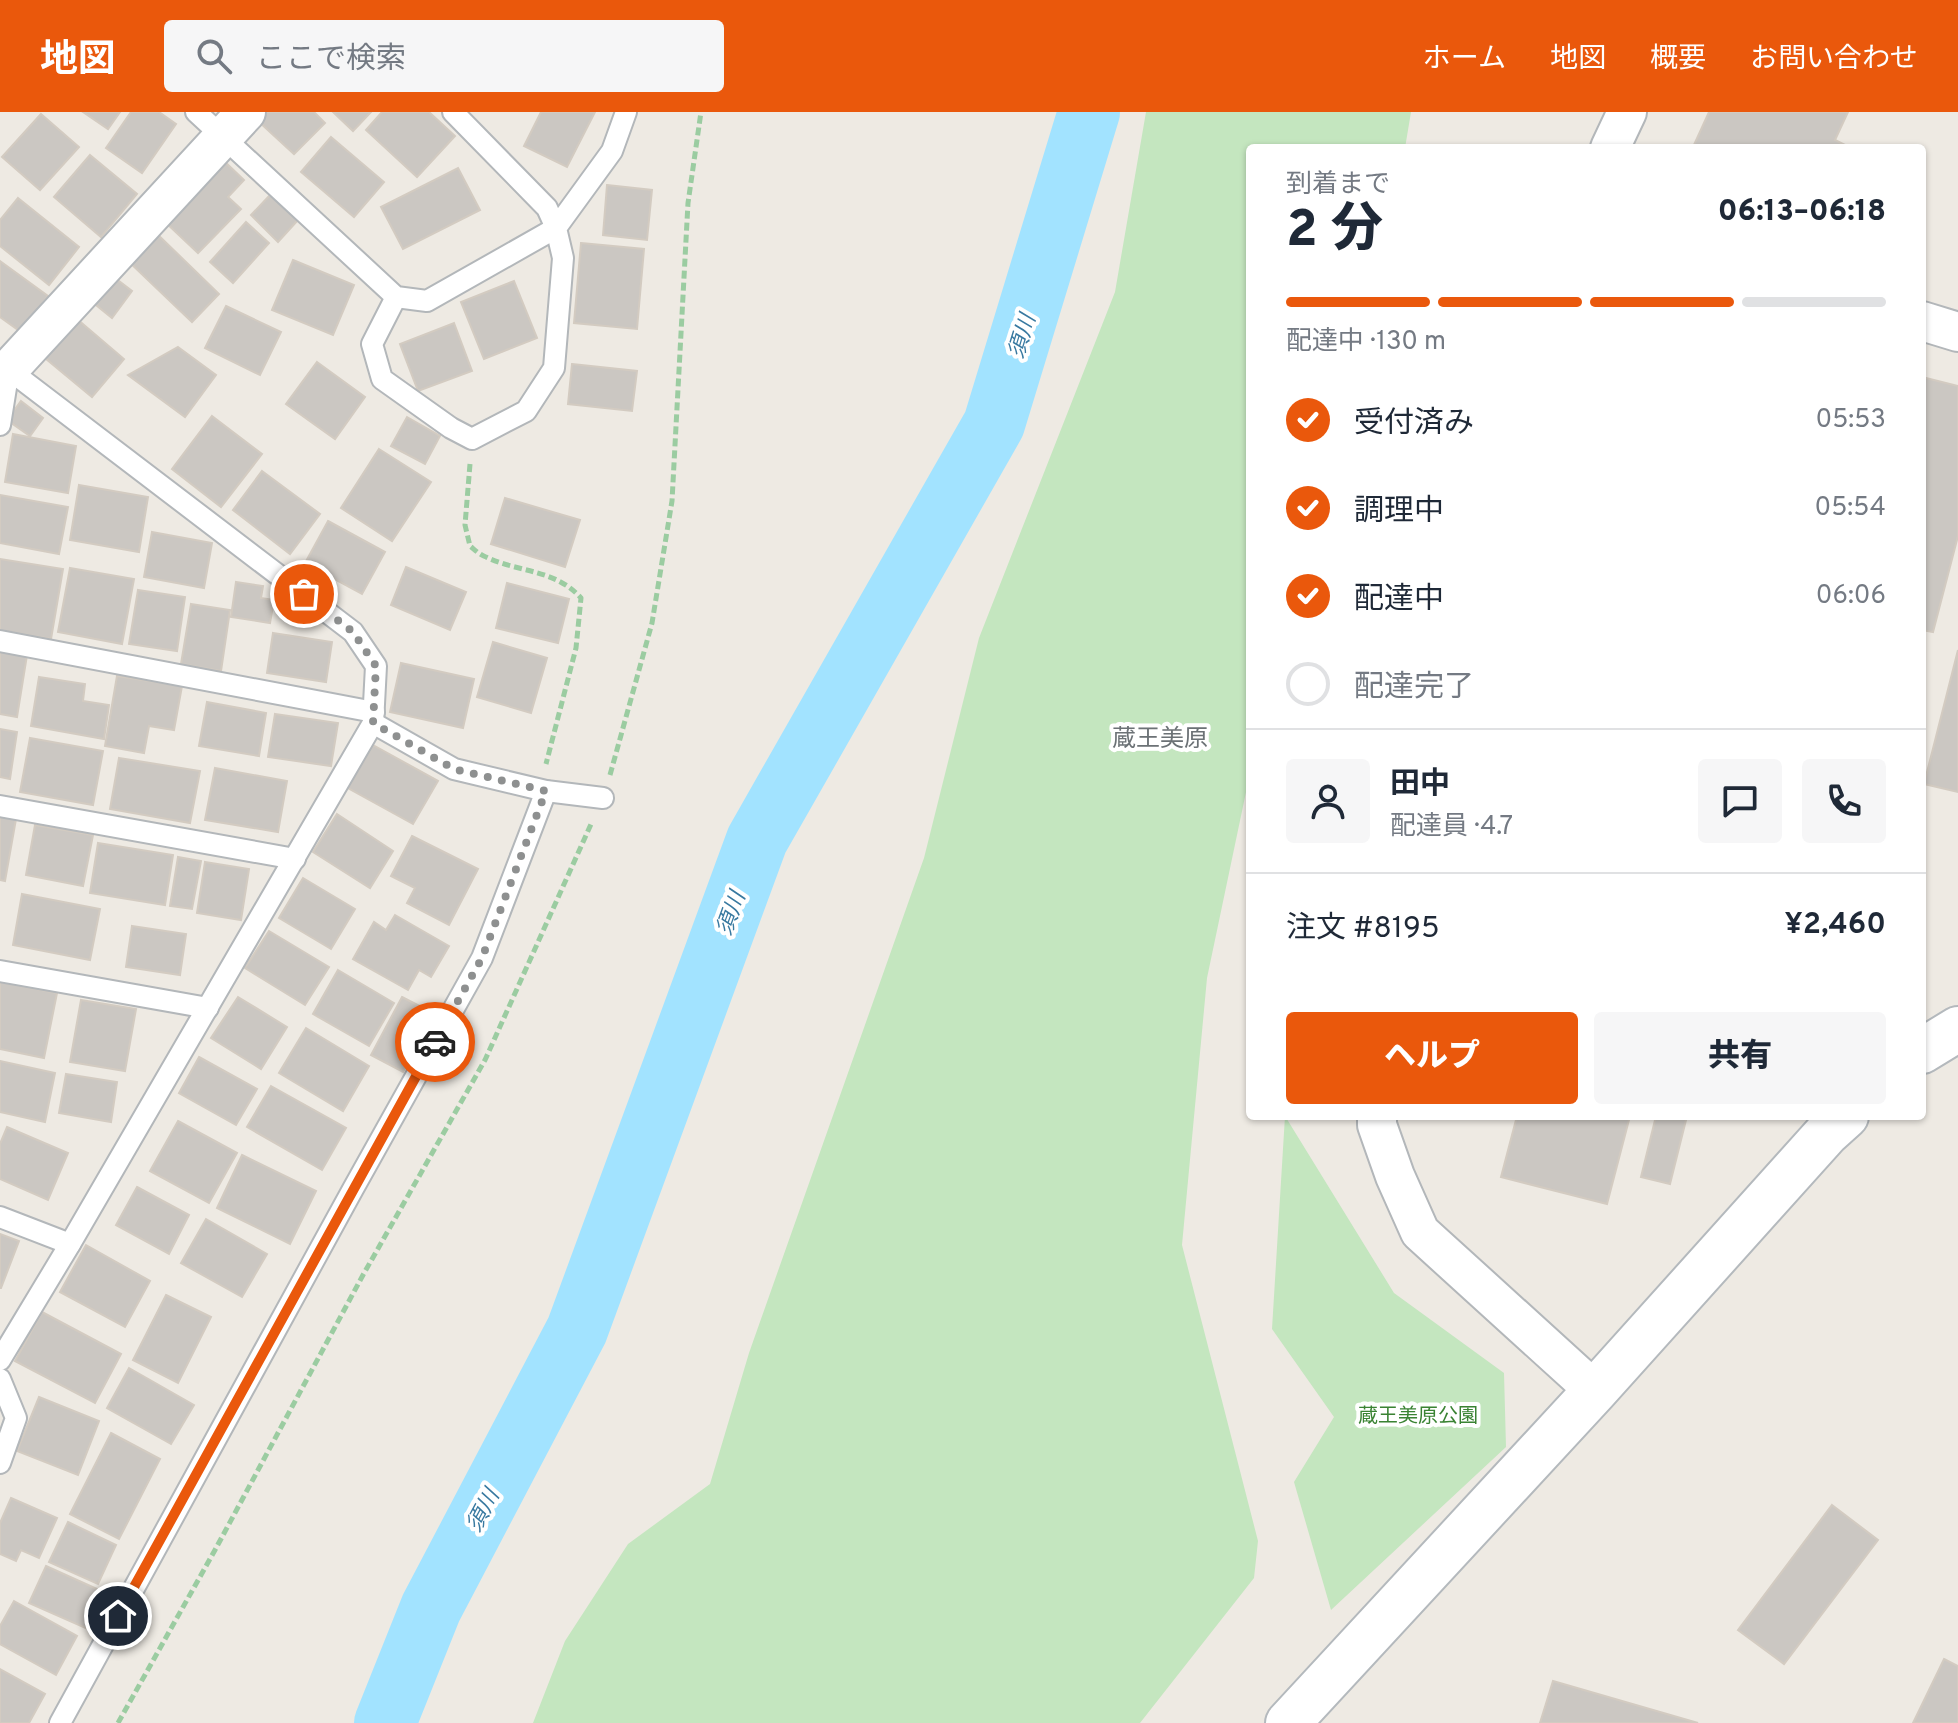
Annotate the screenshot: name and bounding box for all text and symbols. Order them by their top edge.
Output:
search box [164,20,724,92]
icon: search [192,34,236,78]
text: 地図 [40,37,116,86]
text: ここで検索 [256,42,406,79]
text: ホーム [1423,42,1506,78]
text: 地図 [1550,42,1606,78]
text: 概要 [1650,42,1706,78]
text: お問い合わせ [1750,42,1918,78]
text: 到着まで [1286,169,1390,202]
text: 06:13–06:18 [1718,194,1886,231]
text: 2 分 [1286,199,1383,265]
water label: 須川 [1004,310,1043,362]
text: 配達中 · 130 m [1286,326,1446,359]
icon: check [1286,398,1330,442]
text: 05:53 [1816,404,1886,437]
text: 受付済み [1354,406,1474,443]
icon: check [1286,486,1330,530]
text: 05:54 [1814,492,1886,525]
text: 調理中 [1354,494,1444,531]
pin [270,560,338,628]
icon: bag [282,572,326,616]
icon: check [1286,574,1330,618]
text: 06:06 [1816,580,1886,613]
text: 配達中 [1354,582,1444,619]
text: 配達完了 [1354,670,1474,707]
district label: 蔵王美原 [1112,725,1208,755]
button: person [1286,759,1370,843]
button: chat [1698,759,1782,843]
button: phone [1802,759,1886,843]
text: 田中 [1390,767,1450,804]
text: 配達員 · 4.7 [1390,811,1513,844]
water label: 須川 [712,887,753,939]
text: ¥2,460 [1785,907,1886,944]
text: 注文 #8195 [1286,911,1440,948]
courier [395,1002,475,1082]
button: ヘルプ [1286,1012,1578,1104]
button: 共有 [1594,1012,1886,1104]
icon: car [413,1020,457,1064]
park label: 蔵王美原公園 [1358,1404,1478,1430]
water label: 須川 [462,1484,507,1537]
pin [84,1582,152,1650]
icon: home [96,1594,140,1638]

